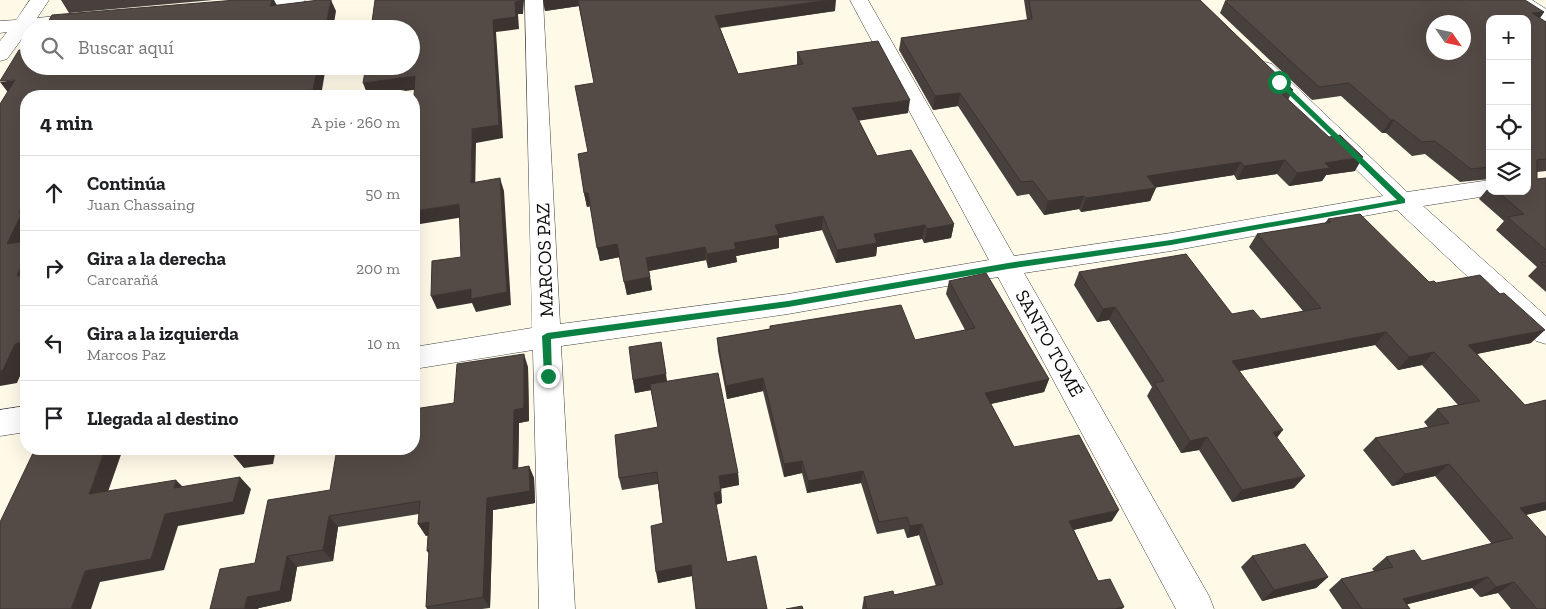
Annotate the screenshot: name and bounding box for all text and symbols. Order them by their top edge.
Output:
north arrow [1426,15,1471,60]
map controls [1486,15,1531,195]
button: + [1486,15,1531,60]
search box [20,20,420,75]
icon: search [38,34,66,62]
text: Buscar aquí [78,36,174,59]
button: − [1486,60,1531,105]
route start [1268,71,1291,94]
button: locate [1486,105,1531,150]
text: 4 min [40,110,93,135]
text: A pie · 260 m [312,113,400,132]
button: layers [1486,150,1531,195]
text: Continúa [87,172,166,195]
icon: ahead [40,179,68,207]
text: 50 m [365,184,400,203]
text: Juan Chassaing [87,195,195,214]
street label: MARCOS PAZ [531,202,558,318]
text: Gira a la derecha [87,247,226,270]
icon: right [40,254,68,282]
text: 200 m [356,259,400,278]
text: Carcarañá [87,270,158,289]
street label: SANTO TOMÉ [1011,286,1088,401]
text: Gira a la izquierda [87,322,239,345]
icon: left [40,329,68,357]
text: 10 m [367,334,400,353]
text: Marcos Paz [87,345,166,364]
route end [537,365,560,388]
icon: arrive [40,404,68,432]
text: Llegada al destino [87,407,238,430]

